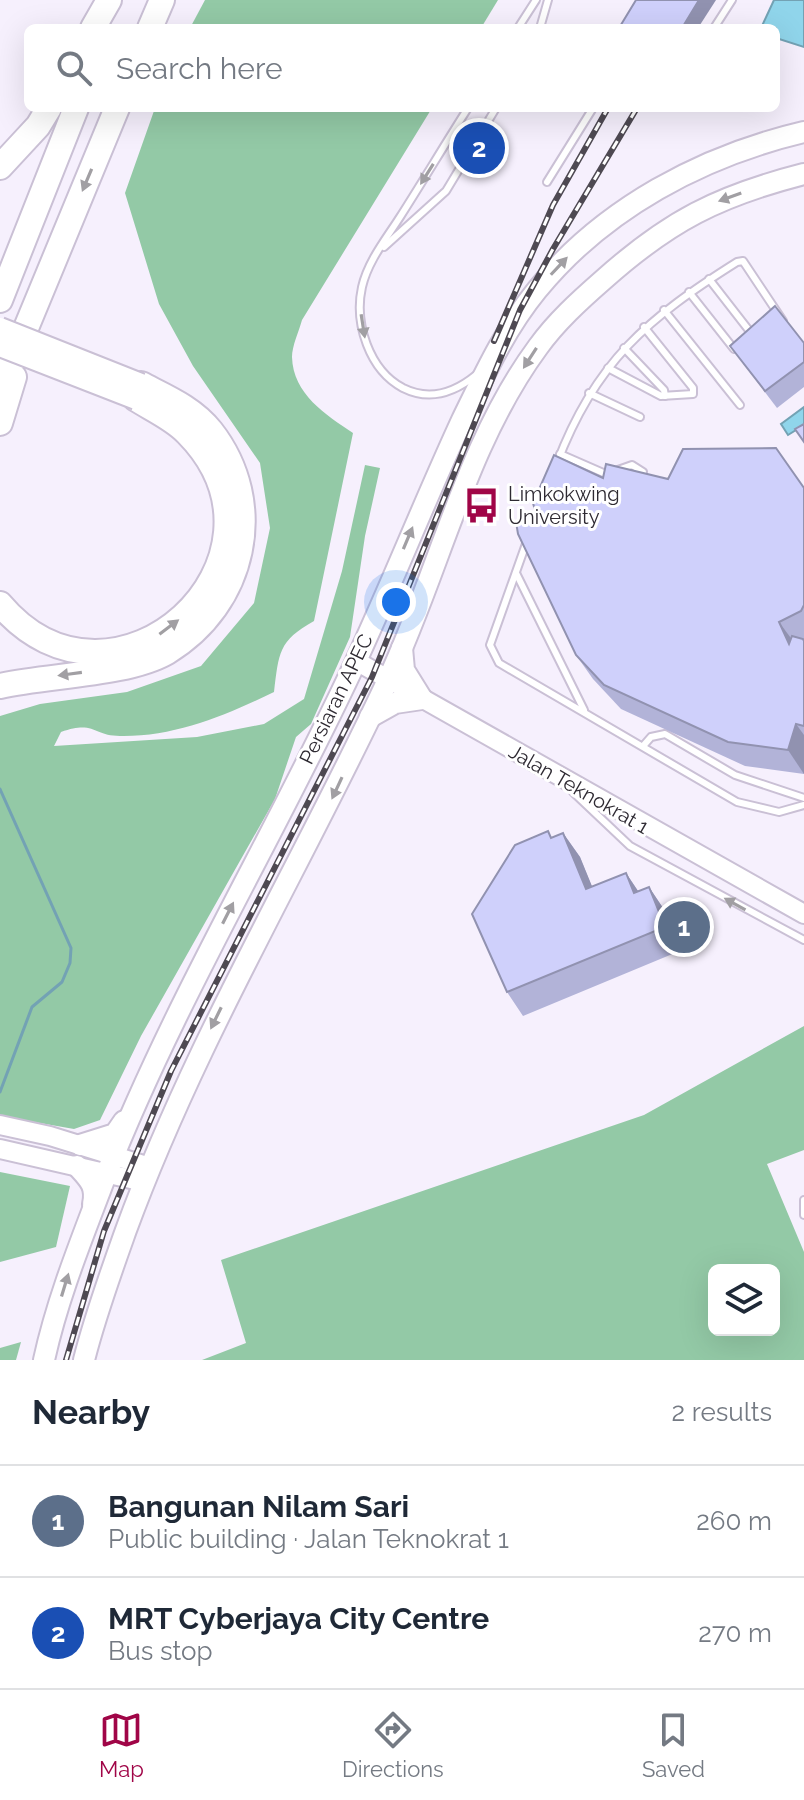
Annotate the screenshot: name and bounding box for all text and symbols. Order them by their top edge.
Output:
search box [24,24,780,112]
icon: search [52,46,96,90]
text: Search here [116,51,283,86]
pin: 2 [453,118,505,178]
one-way arrow [420,163,434,185]
one-way arrow [80,168,93,192]
one-way arrow [717,191,741,204]
one-way arrow [549,257,568,276]
one-way arrow [357,314,369,339]
one-way arrow [524,347,538,369]
place label: Limkokwing University [508,482,620,529]
bus stop icon: Limkokwing University [463,486,501,524]
one-way arrow [402,526,415,550]
your location [376,582,416,622]
one-way arrow [158,620,179,636]
street label: Persiaran APEC [294,630,378,768]
one-way arrow [57,668,82,681]
street label: Jalan Teknokrat 1 [505,739,654,839]
one-way arrow [330,776,344,800]
pin: 1 [658,897,710,957]
one-way arrow [723,897,746,911]
one-way arrow [221,902,234,925]
one-way arrow [209,1006,223,1030]
map controls [708,1264,780,1336]
button: layers [708,1264,780,1336]
one-way arrow [59,1273,72,1297]
text: Nearby [32,1392,150,1432]
text: 2 results [672,1397,772,1427]
text: Bangunan Nilam Sari [108,1489,409,1524]
text: 1 [52,1506,64,1536]
text: 260 m [696,1506,772,1536]
text: Public building · Jalan Teknokrat 1 [108,1524,509,1554]
text: MRT Cyberjaya City Centre [108,1601,489,1636]
text: 2 [51,1618,65,1648]
text: 270 m [698,1618,772,1648]
text: Bus stop [108,1636,213,1666]
tab: Map [99,1708,144,1782]
tab: Directions [342,1708,444,1782]
tab: Saved [642,1708,705,1782]

